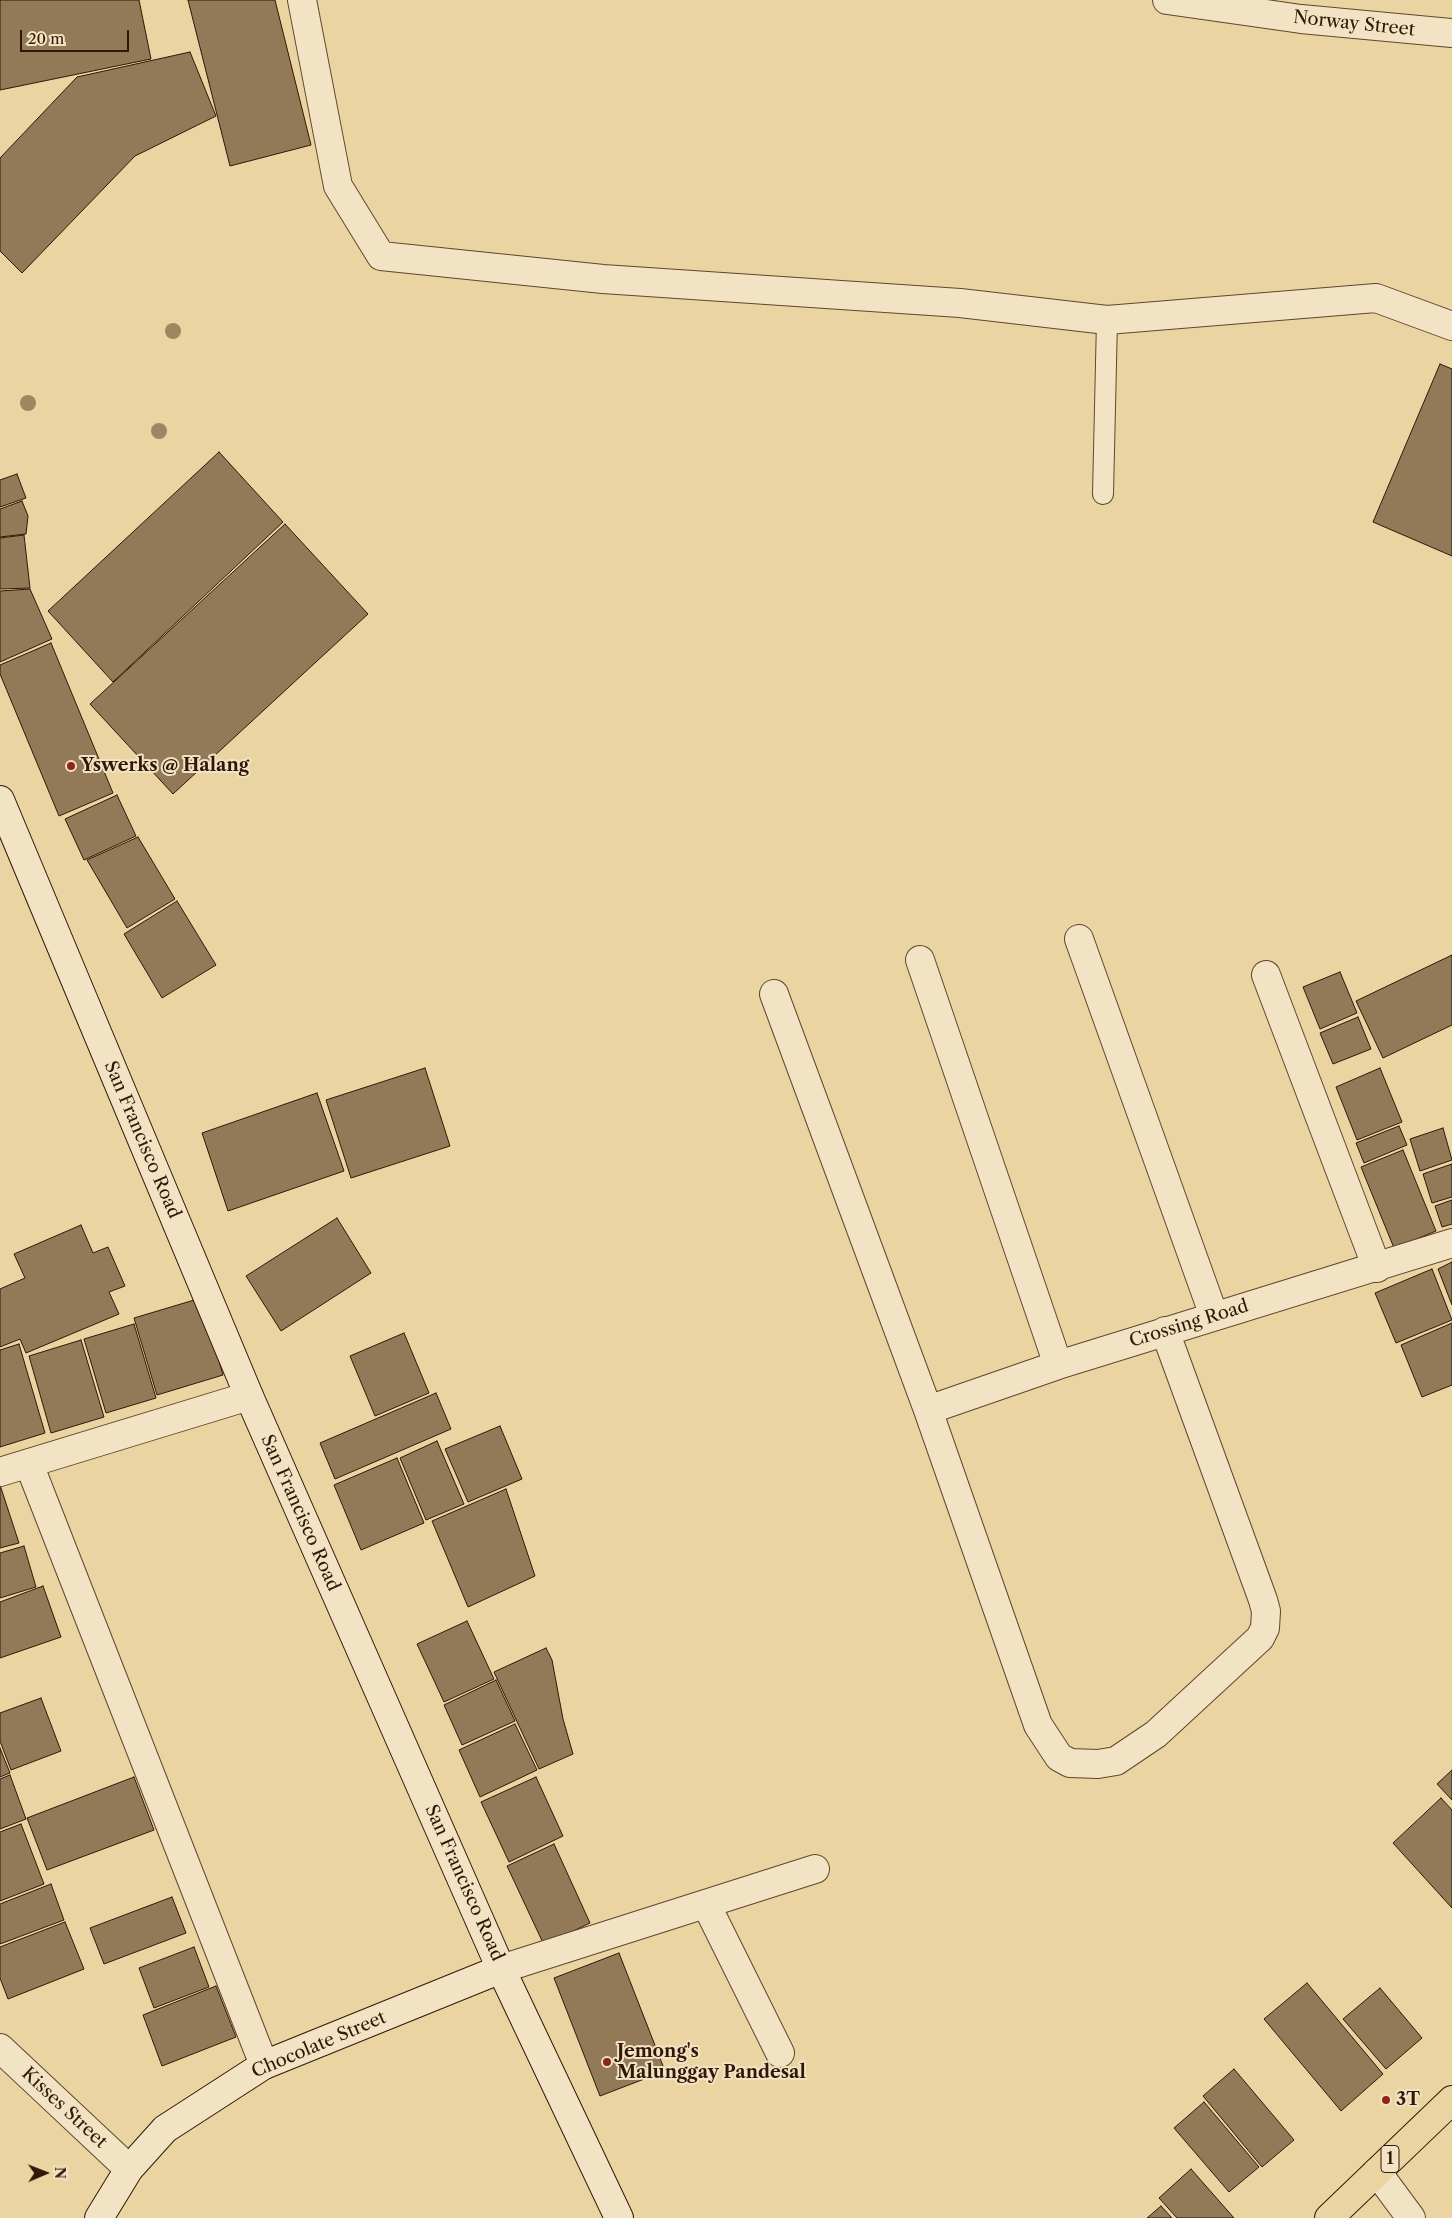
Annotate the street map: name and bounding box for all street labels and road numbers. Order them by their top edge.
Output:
street label: Norway Street [1292,7,1416,41]
street label: San Francisco Road [99,1058,185,1222]
street label: Crossing Road [1127,1296,1251,1352]
street label: San Francisco Road [256,1432,344,1594]
street label: San Francisco Road [420,1802,508,1964]
street label: Chocolate Street [249,2007,389,2083]
street label: Kisses Street [17,2063,111,2153]
road number: 1 [1381,2146,1399,2172]

